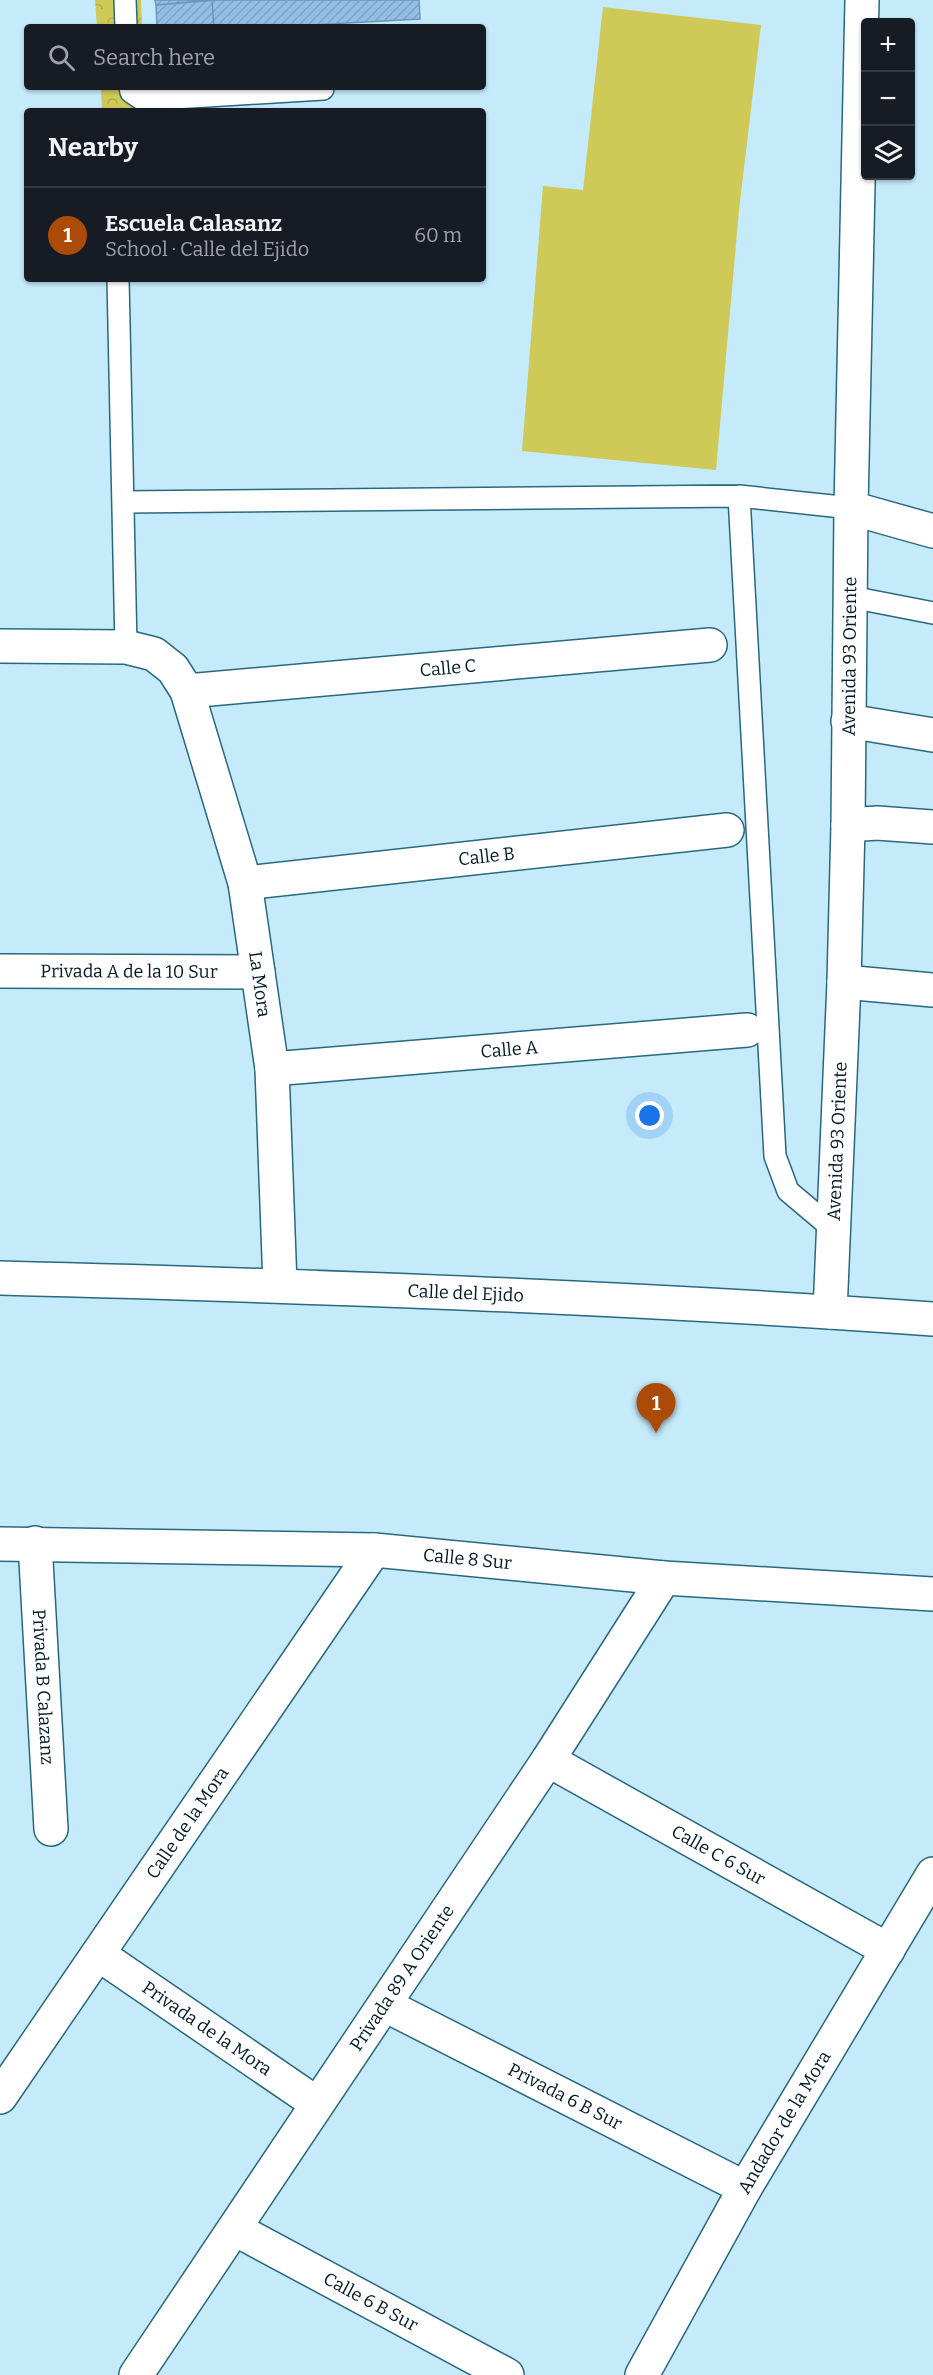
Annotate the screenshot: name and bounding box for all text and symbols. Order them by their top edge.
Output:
map controls [861,18,915,180]
button: + [861,18,915,72]
search box [24,24,486,90]
icon: search [45,41,78,74]
text: Search here [93,44,215,71]
button: − [861,72,915,126]
button: layers [861,126,915,180]
text: Nearby [48,132,138,163]
text: Escuela Calasanz [105,210,282,237]
text: 1 [63,223,72,247]
text: 60 m [414,223,462,247]
text: School · Calle del Ejido [105,237,309,261]
street label: Avenida 93 Oriente [838,577,861,736]
street label: Calle C [419,655,477,681]
street label: Calle B [457,842,516,870]
street label: La Mora [244,950,275,1019]
street label: Privada A de la 10 Sur [40,960,218,983]
street label: Calle A [480,1036,539,1063]
street label: Avenida 93 Oriente [823,1061,852,1221]
your location [635,1101,664,1130]
street label: Calle del Ejido [407,1280,524,1307]
pin: 1 [636,1384,676,1433]
street label: Calle 8 Sur [422,1544,513,1574]
street label: Privada B Calazanz [28,1608,58,1765]
street label: Calle de la Mora [141,1763,233,1883]
street label: Calle C 6 Sur [667,1820,769,1890]
street label: Privada 89 A Oriente [345,1901,459,2055]
street label: Privada de la Mora [138,1976,276,2081]
street label: Andador de la Mora [733,2047,836,2198]
street label: Privada 6 B Sur [504,2058,626,2135]
street label: Calle 6 B Sur [320,2268,422,2336]

